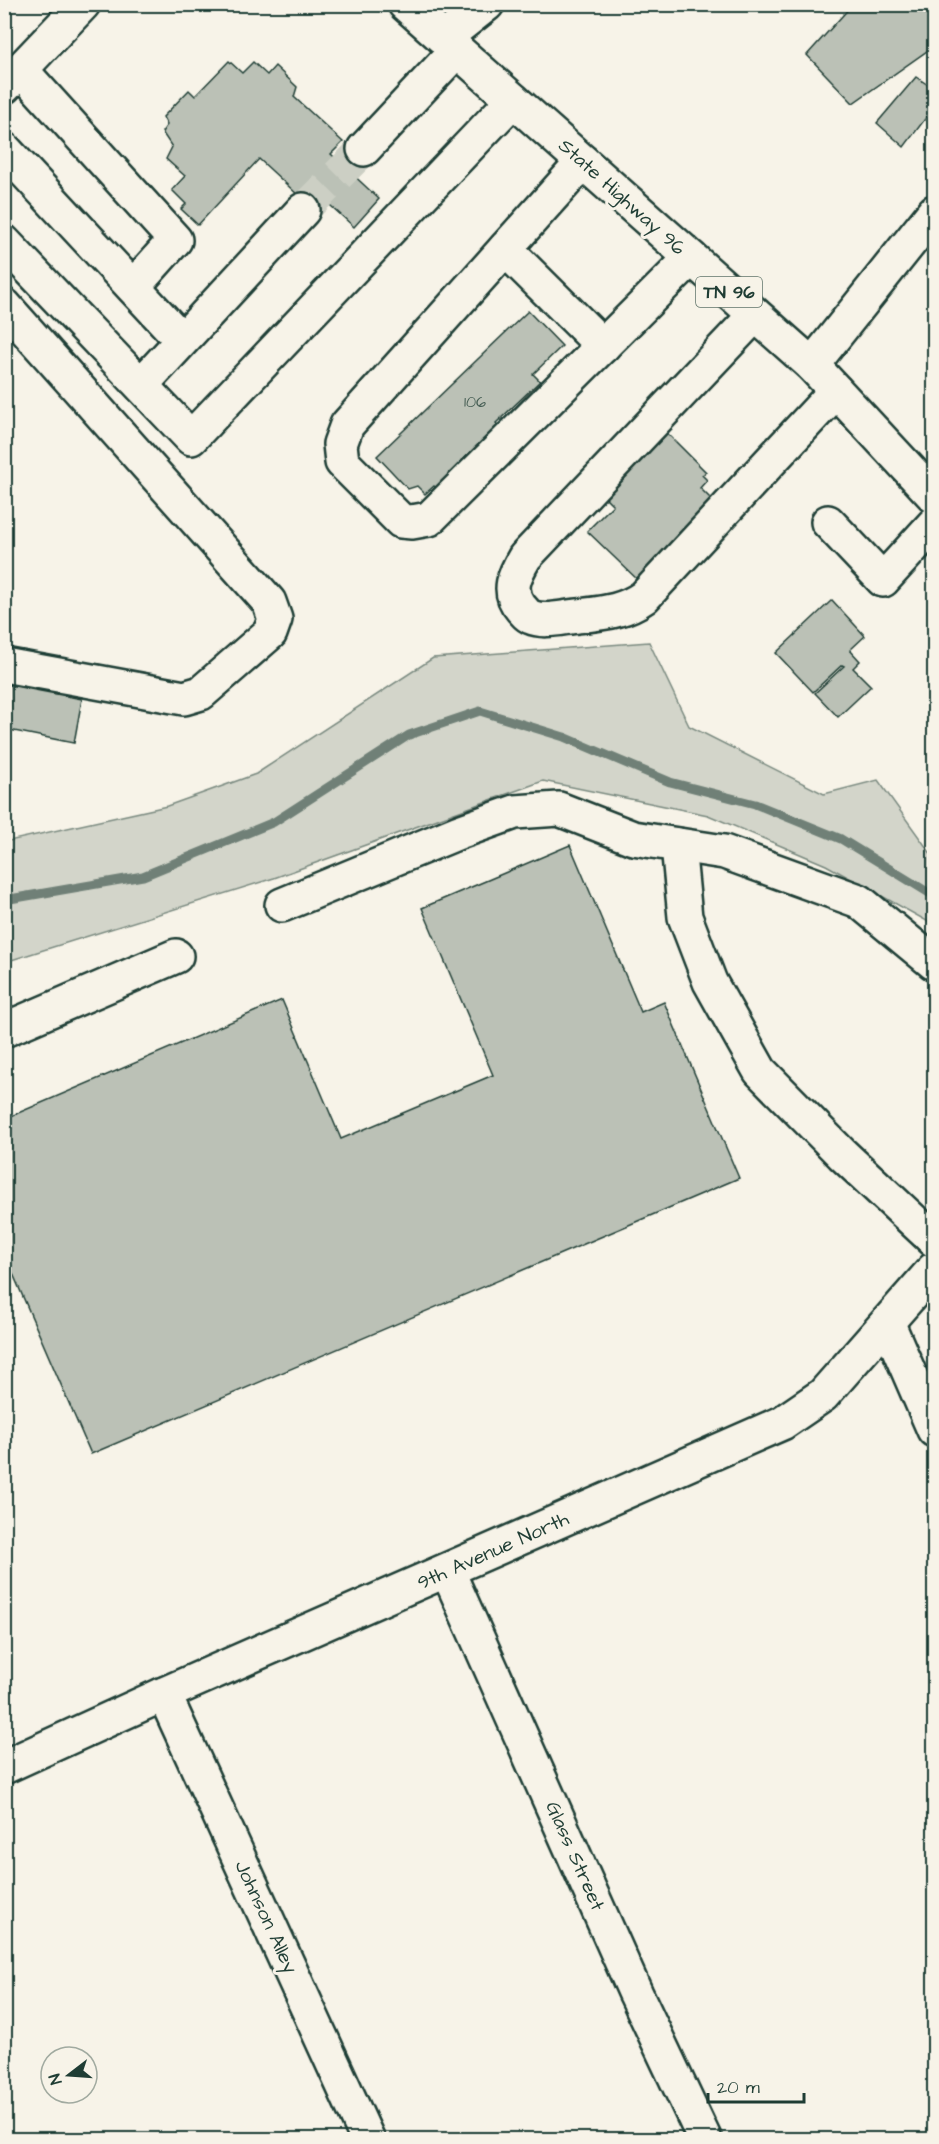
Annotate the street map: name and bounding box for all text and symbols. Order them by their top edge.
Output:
street label: State Highway 96 [552,132,692,263]
road number: TN 96 [696,277,762,307]
house number: 106 [464,391,486,413]
street label: 9th Avenue North [413,1505,573,1597]
street label: Glass Street [538,1797,612,1915]
street label: Johnson Alley [227,1856,304,1979]
north arrow [39,2045,99,2105]
scale bar [708,2066,804,2104]
text: N [44,2071,68,2087]
text: 20 m [717,2075,760,2100]

